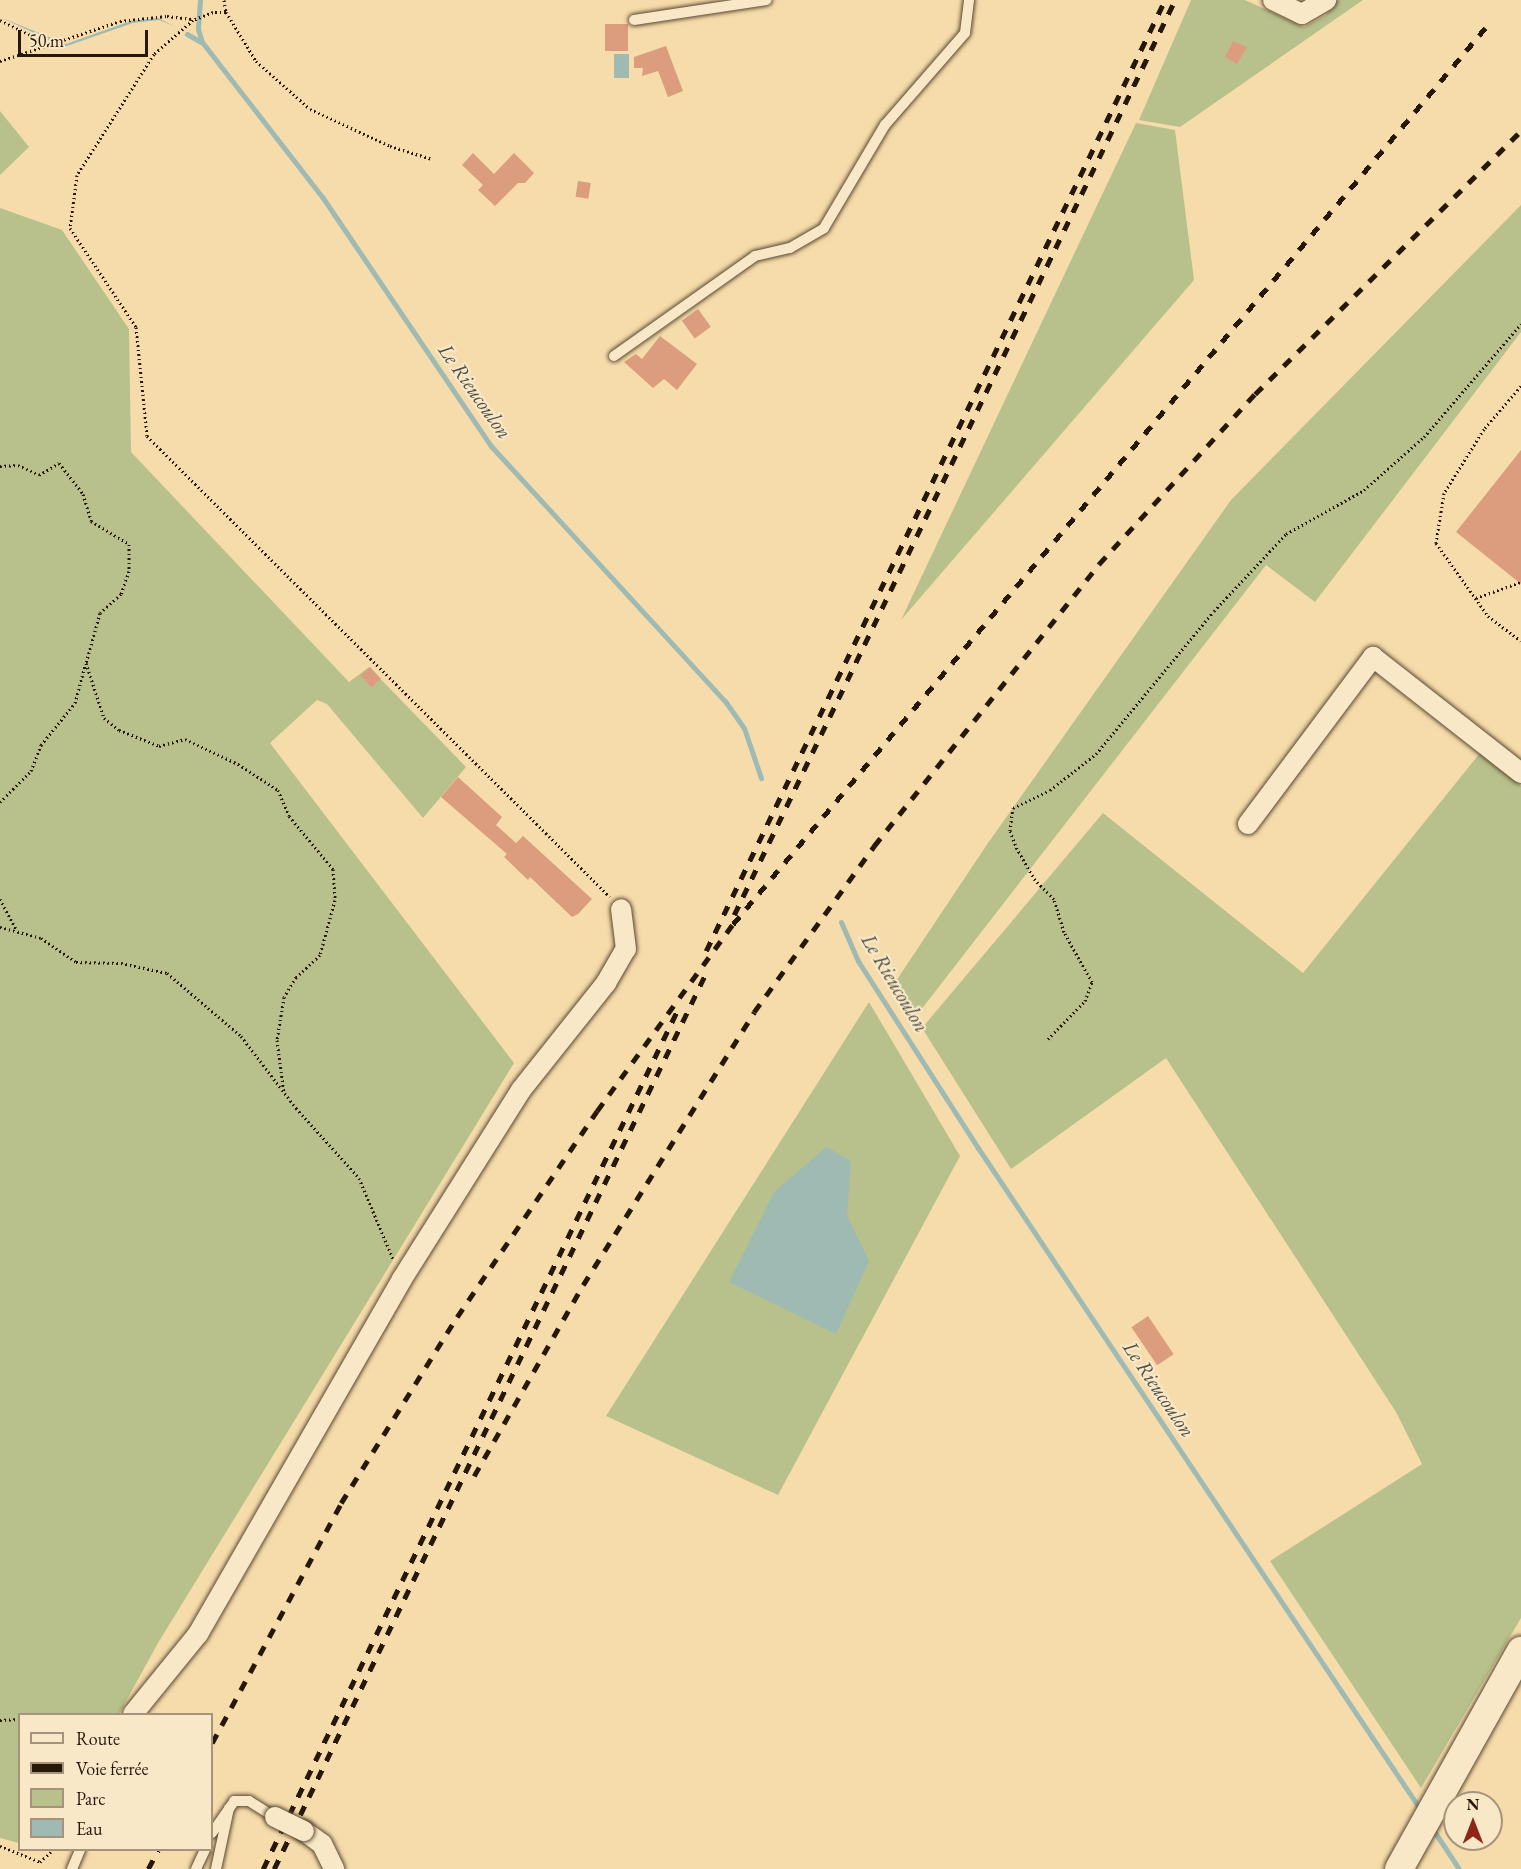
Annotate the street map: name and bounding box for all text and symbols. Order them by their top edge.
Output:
scale bar [21,18,152,56]
text: 50 m [29,29,64,52]
water label: Le Rieucoulon [433,338,517,444]
water label: Le Rieucoulon [856,929,934,1037]
water label: Le Rieucoulon [1118,1336,1200,1442]
legend [18,1713,213,1851]
text: Route [76,1727,120,1750]
text: Voie ferrée [76,1757,148,1780]
text: Parc [76,1787,106,1810]
north arrow [1443,1791,1503,1851]
text: N [1467,1794,1479,1815]
text: Eau [76,1817,102,1840]

